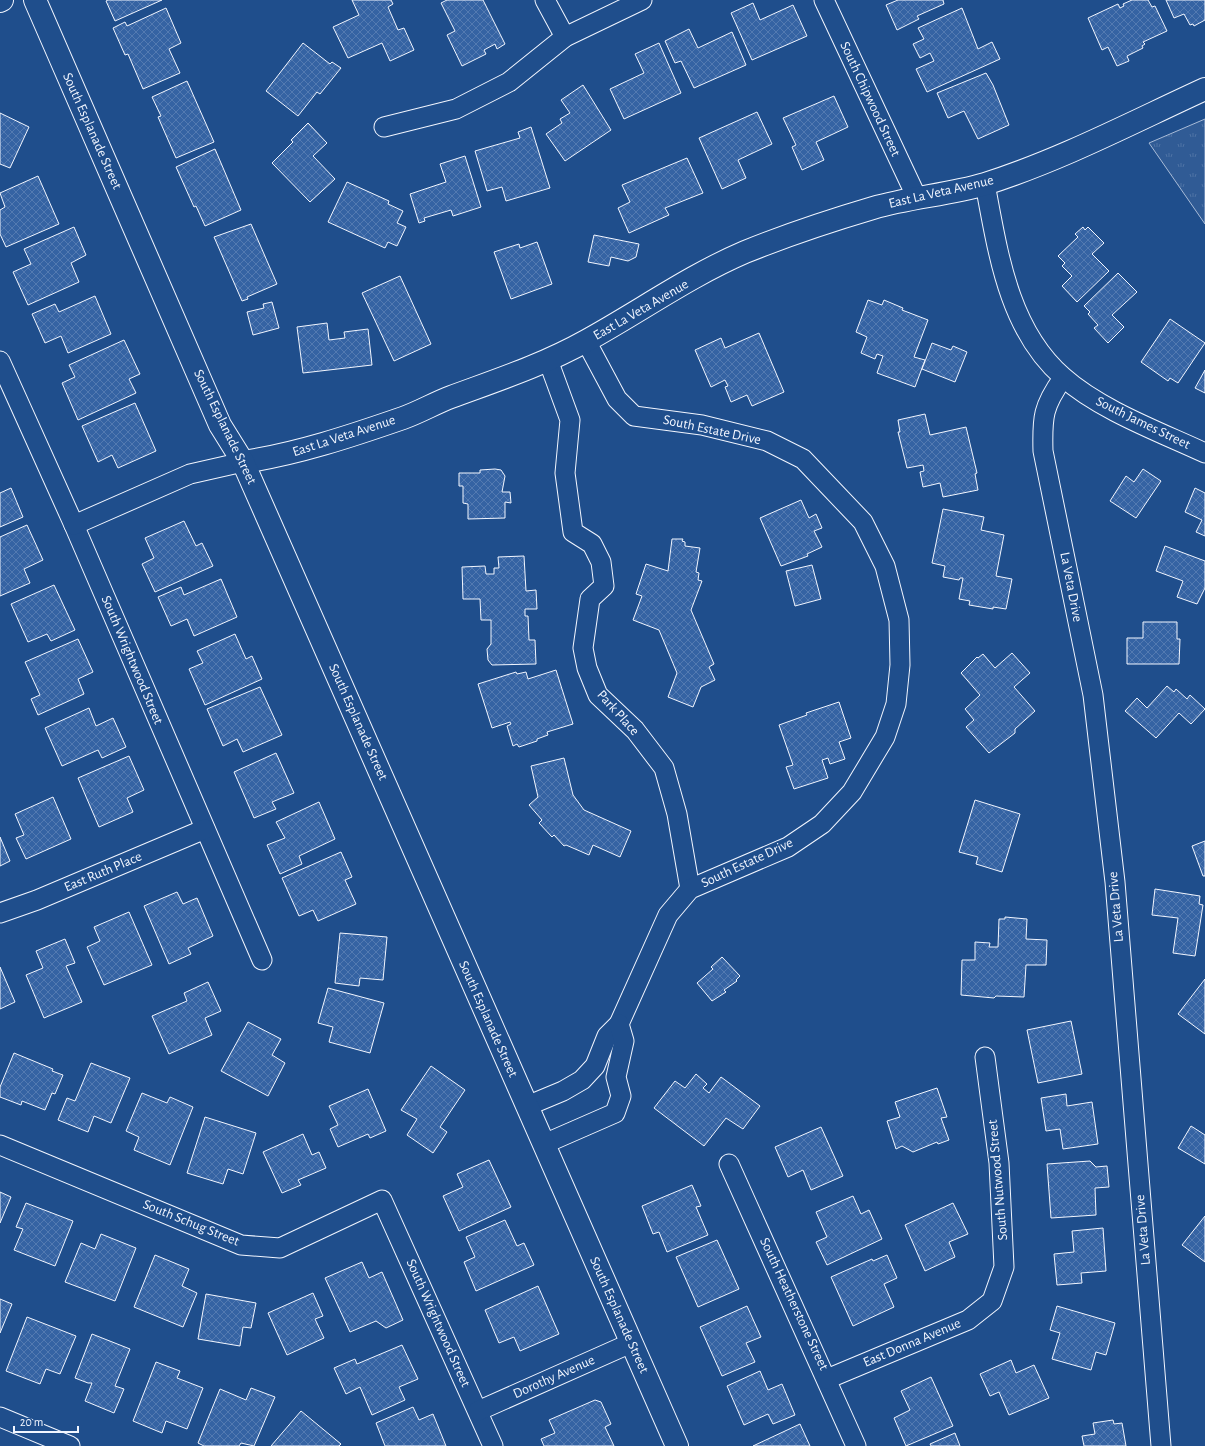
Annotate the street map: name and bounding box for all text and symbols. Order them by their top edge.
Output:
street label: South Chipwood Street [837,39,903,159]
street label: South Esplanade Street [60,71,124,192]
street label: East La Veta Avenue [887,173,995,211]
street label: East La Veta Avenue [591,277,691,343]
street label: South Esplanade Street [191,367,259,487]
street label: South James Street [1094,394,1193,452]
street label: East La Veta Avenue [291,413,397,459]
street label: South Estate Drive [662,413,762,447]
street label: La Veta Drive [1057,551,1085,623]
street label: South Wrightwood Street [99,594,166,727]
street label: South Esplanade Street [326,662,390,783]
street label: Park Place [594,688,642,738]
street label: South Estate Drive [699,836,795,890]
street label: East Ruth Place [62,849,144,895]
street label: La Veta Drive [1106,871,1126,943]
street label: South Esplanade Street [456,959,520,1080]
street label: South Nutwood Street [986,1119,1010,1241]
street label: La Veta Drive [1133,1194,1153,1266]
street label: South Schug Street [141,1197,242,1249]
street label: South Heatherstone Street [757,1236,831,1373]
street label: South Esplanade Street [587,1255,651,1376]
street label: South Wrightwood Street [403,1257,473,1389]
street label: East Donna Avenue [861,1316,963,1370]
street label: Dorothy Avenue [511,1353,597,1401]
scale bar [14,1408,78,1434]
text: 20 m [20,1416,43,1428]

